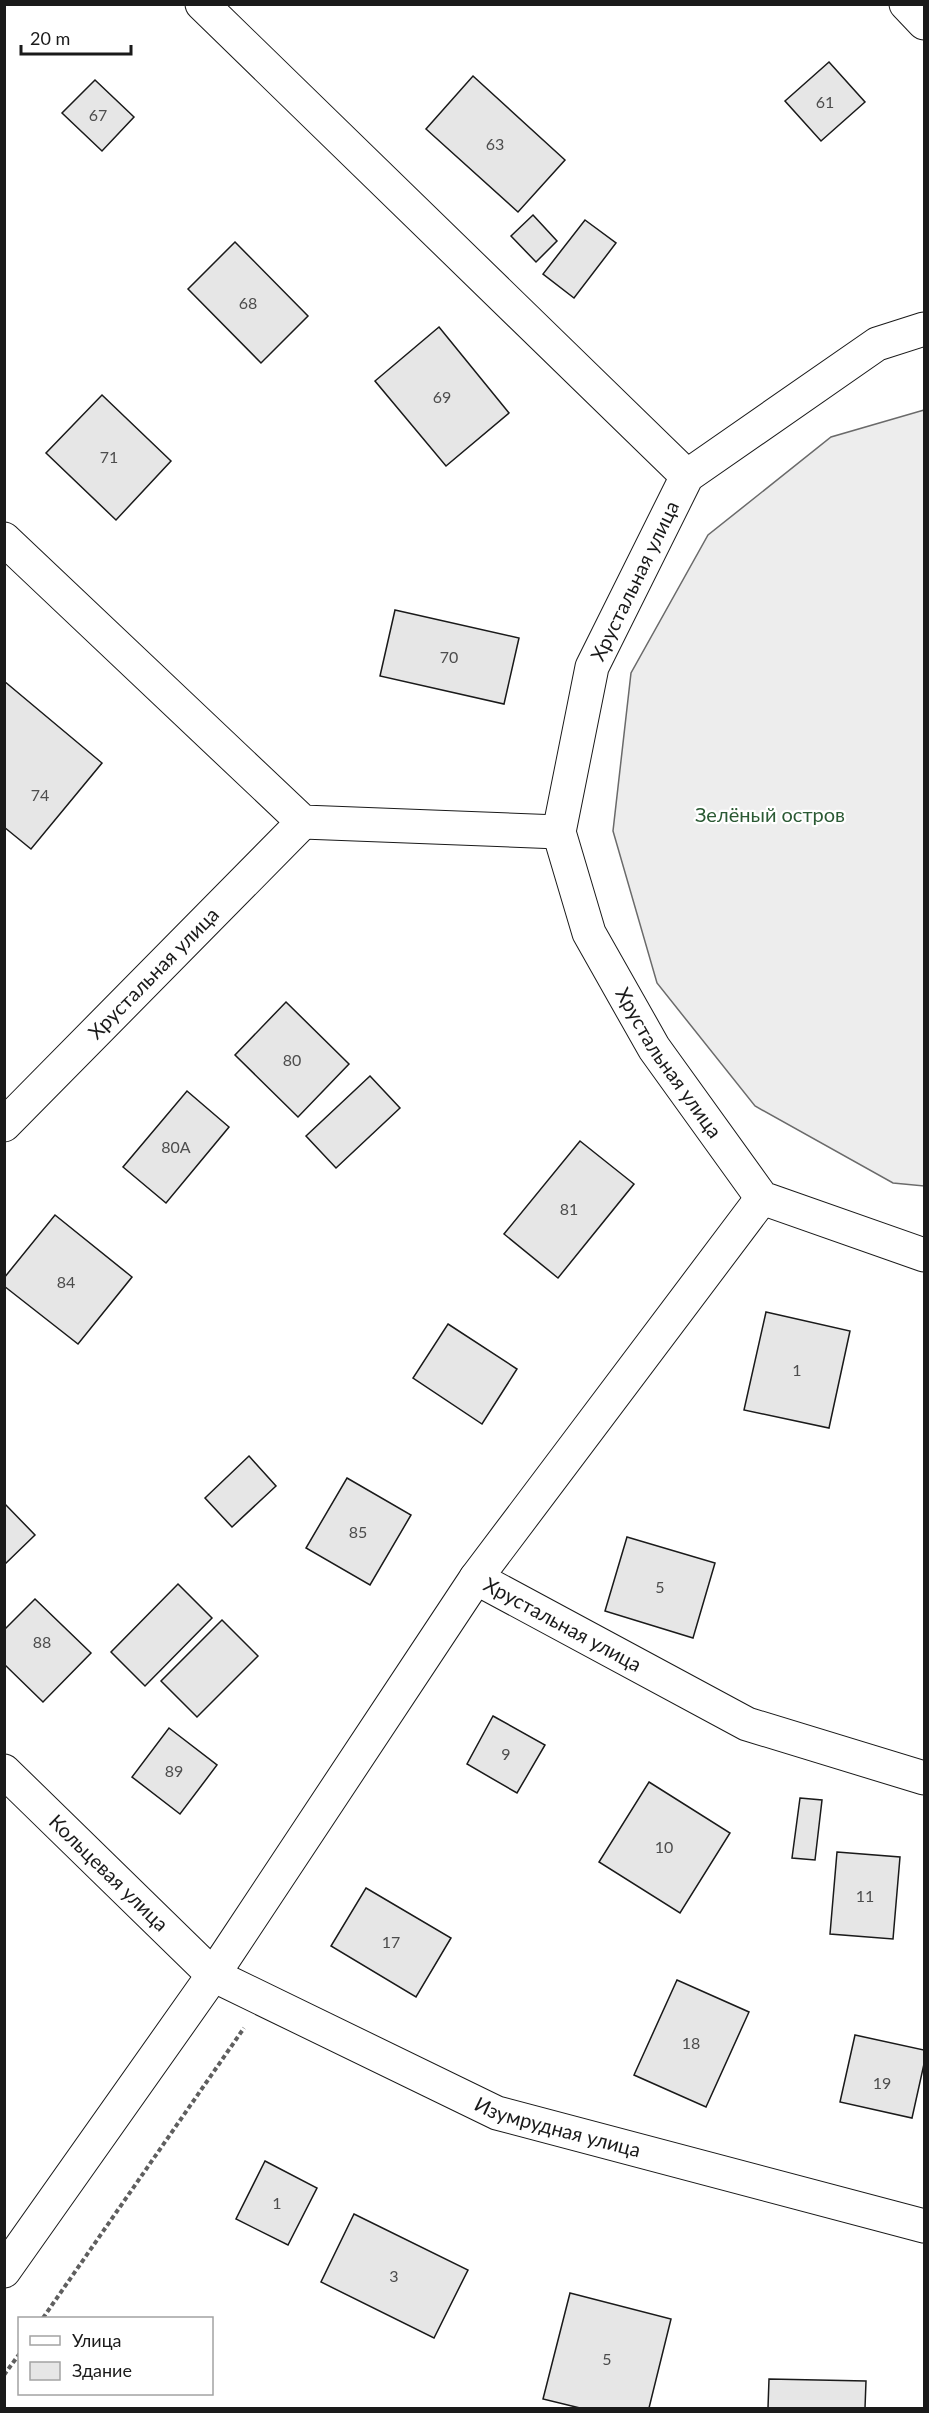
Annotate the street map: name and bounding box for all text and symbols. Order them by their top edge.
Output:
scale bar [21,18,130,56]
text: 20 m [30,27,70,49]
house number: 61 [816,92,834,111]
house number: 67 [89,105,107,124]
house number: 63 [486,134,504,153]
house number: 68 [239,293,257,312]
house number: 69 [433,387,451,406]
house number: 71 [100,447,118,466]
street label: Хрустальная улица [585,497,683,665]
house number: 70 [440,647,458,666]
house number: 74 [31,785,49,804]
park label: Зелёный остров [695,802,845,826]
street label: Хрустальная улица [83,902,223,1044]
street label: Хрустальная улица [611,983,728,1142]
house number: 80 [283,1050,301,1069]
house number: 80А [161,1137,191,1156]
house number: 81 [560,1199,578,1218]
house number: 84 [57,1272,75,1291]
house number: 1 [792,1360,802,1379]
house number: 85 [349,1522,367,1541]
street label: Хрустальная улица [480,1572,646,1676]
house number: 5 [655,1577,665,1596]
house number: 88 [33,1632,51,1651]
house number: 9 [501,1744,511,1763]
house number: 89 [165,1761,183,1780]
street label: Кольцевая улица [45,1809,174,1936]
house number: 10 [655,1837,673,1856]
house number: 11 [856,1886,874,1905]
house number: 17 [382,1932,400,1951]
house number: 18 [682,2033,700,2052]
house number: 19 [873,2073,891,2092]
street label: Изумрудная улица [471,2091,643,2162]
house number: 1 [272,2193,282,2212]
house number: 3 [389,2266,399,2285]
legend [18,2317,213,2395]
text: Улица [72,2329,122,2351]
house number: 5 [602,2349,612,2368]
text: Здание [72,2359,132,2381]

